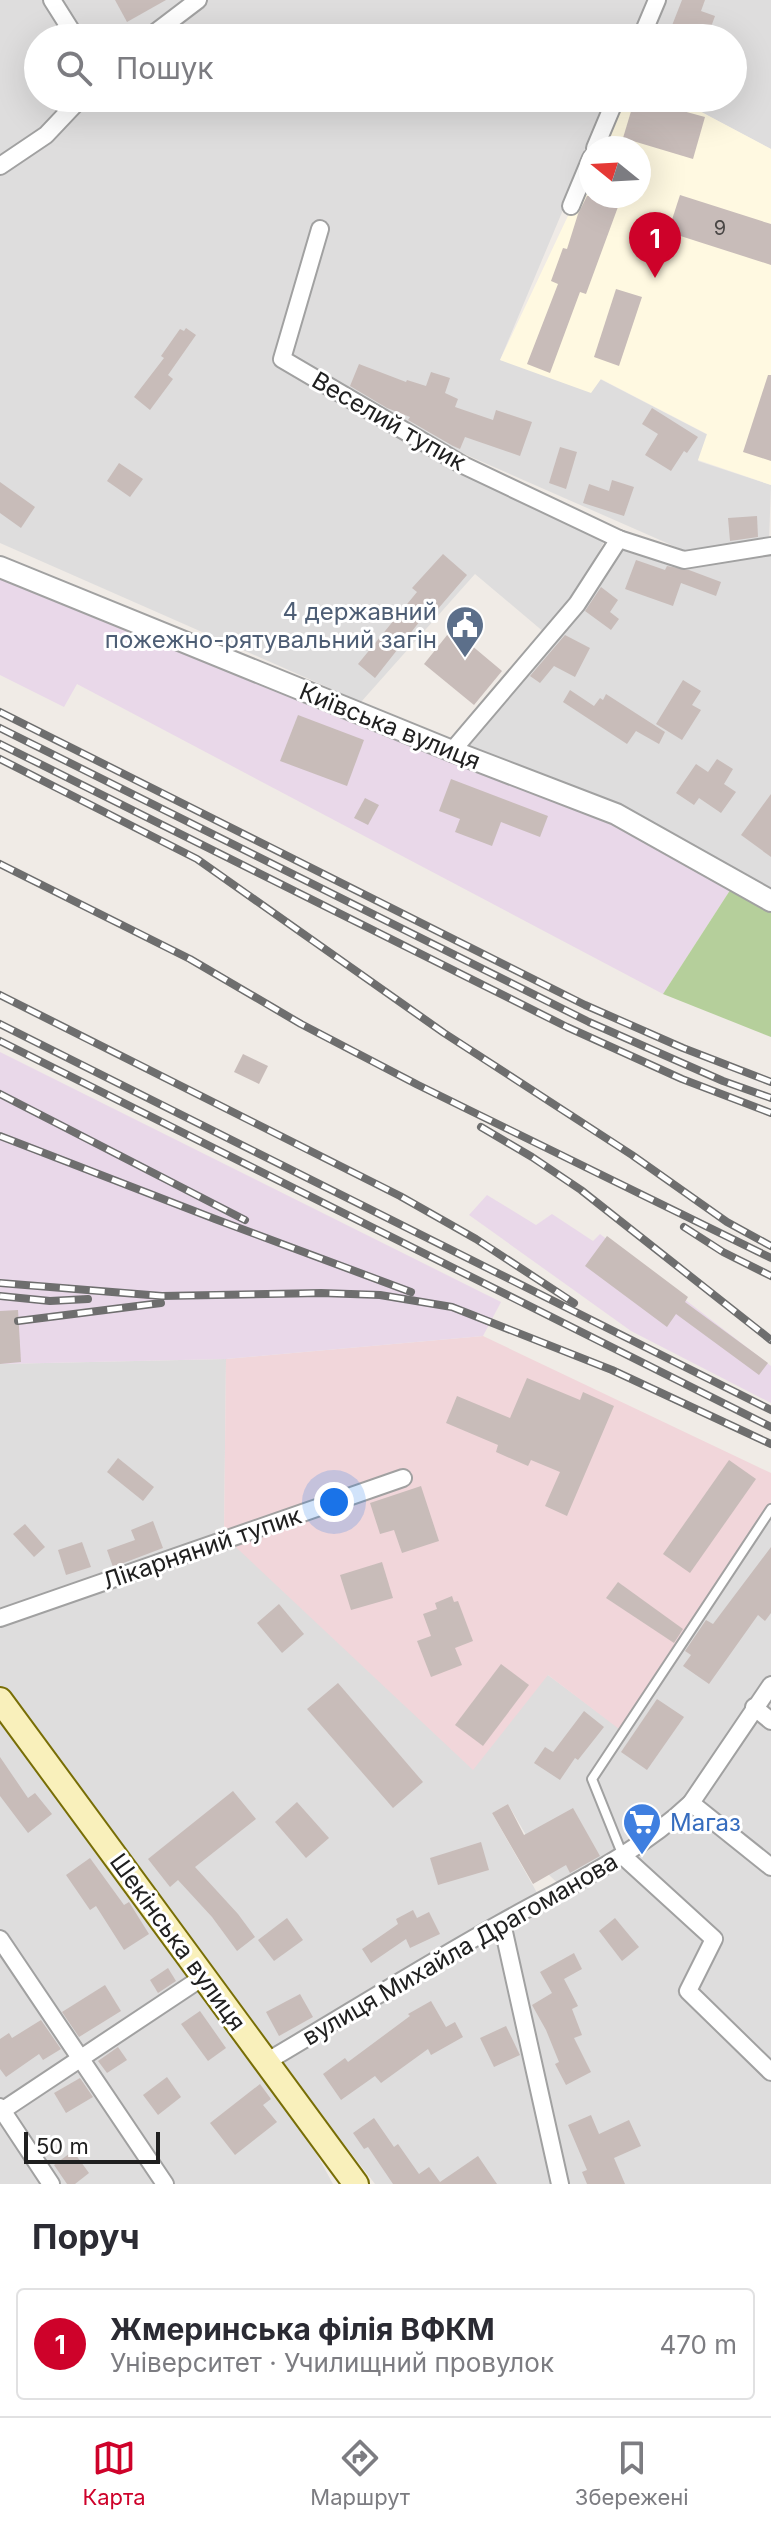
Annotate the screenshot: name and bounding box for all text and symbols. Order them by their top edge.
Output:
search box [24,24,747,112]
icon: search [52,46,96,90]
text: Пошук [116,50,214,86]
north arrow [579,136,651,208]
pin: 1 [629,212,681,278]
house number: 9 [714,216,726,240]
street label: Веселий тупик [307,365,471,477]
place label: 4 державний пожежно-рятувальний загін [105,597,437,654]
public building icon: 4 державний пожежно-рятувальний загін [444,604,486,659]
street label: Київська вулиця [295,677,485,775]
your location [314,1482,354,1522]
street label: Лікарняний тупик [99,1500,305,1596]
supermarket icon: Магаз [621,1801,663,1856]
place label: Магаз [670,1808,741,1837]
street label: вулиця Михайла Драгоманова [297,1847,623,2051]
street label: Шекінська вулиця [104,1848,252,2036]
scale bar [24,2128,160,2164]
text: 50 m [36,2133,89,2159]
text: Поруч [32,2216,140,2257]
text: Жмеринська філія ВФКМ [110,2311,495,2347]
text: 1 [54,2329,66,2360]
text: 470 m [659,2329,737,2360]
text: Університет · Училищний провулок [110,2347,554,2378]
tab: Карта [82,2436,146,2510]
tab: Маршрут [310,2436,410,2510]
tab: Збережені [575,2436,689,2510]

